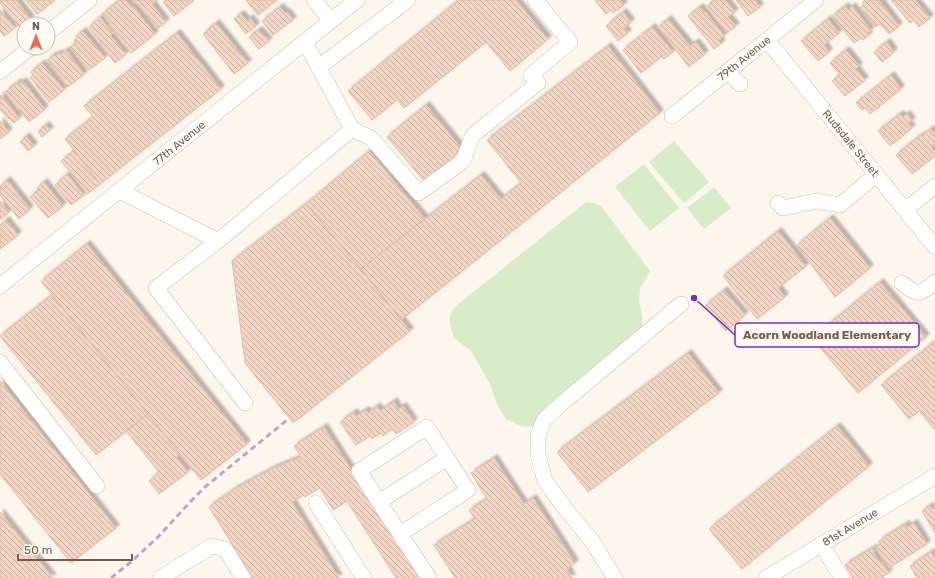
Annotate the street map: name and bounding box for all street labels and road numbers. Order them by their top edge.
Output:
street label: 79th Avenue [715,33,773,84]
street label: Rudsdale Street [820,107,882,180]
street label: 77th Avenue [151,118,208,168]
street label: 81st Avenue [820,506,880,549]

